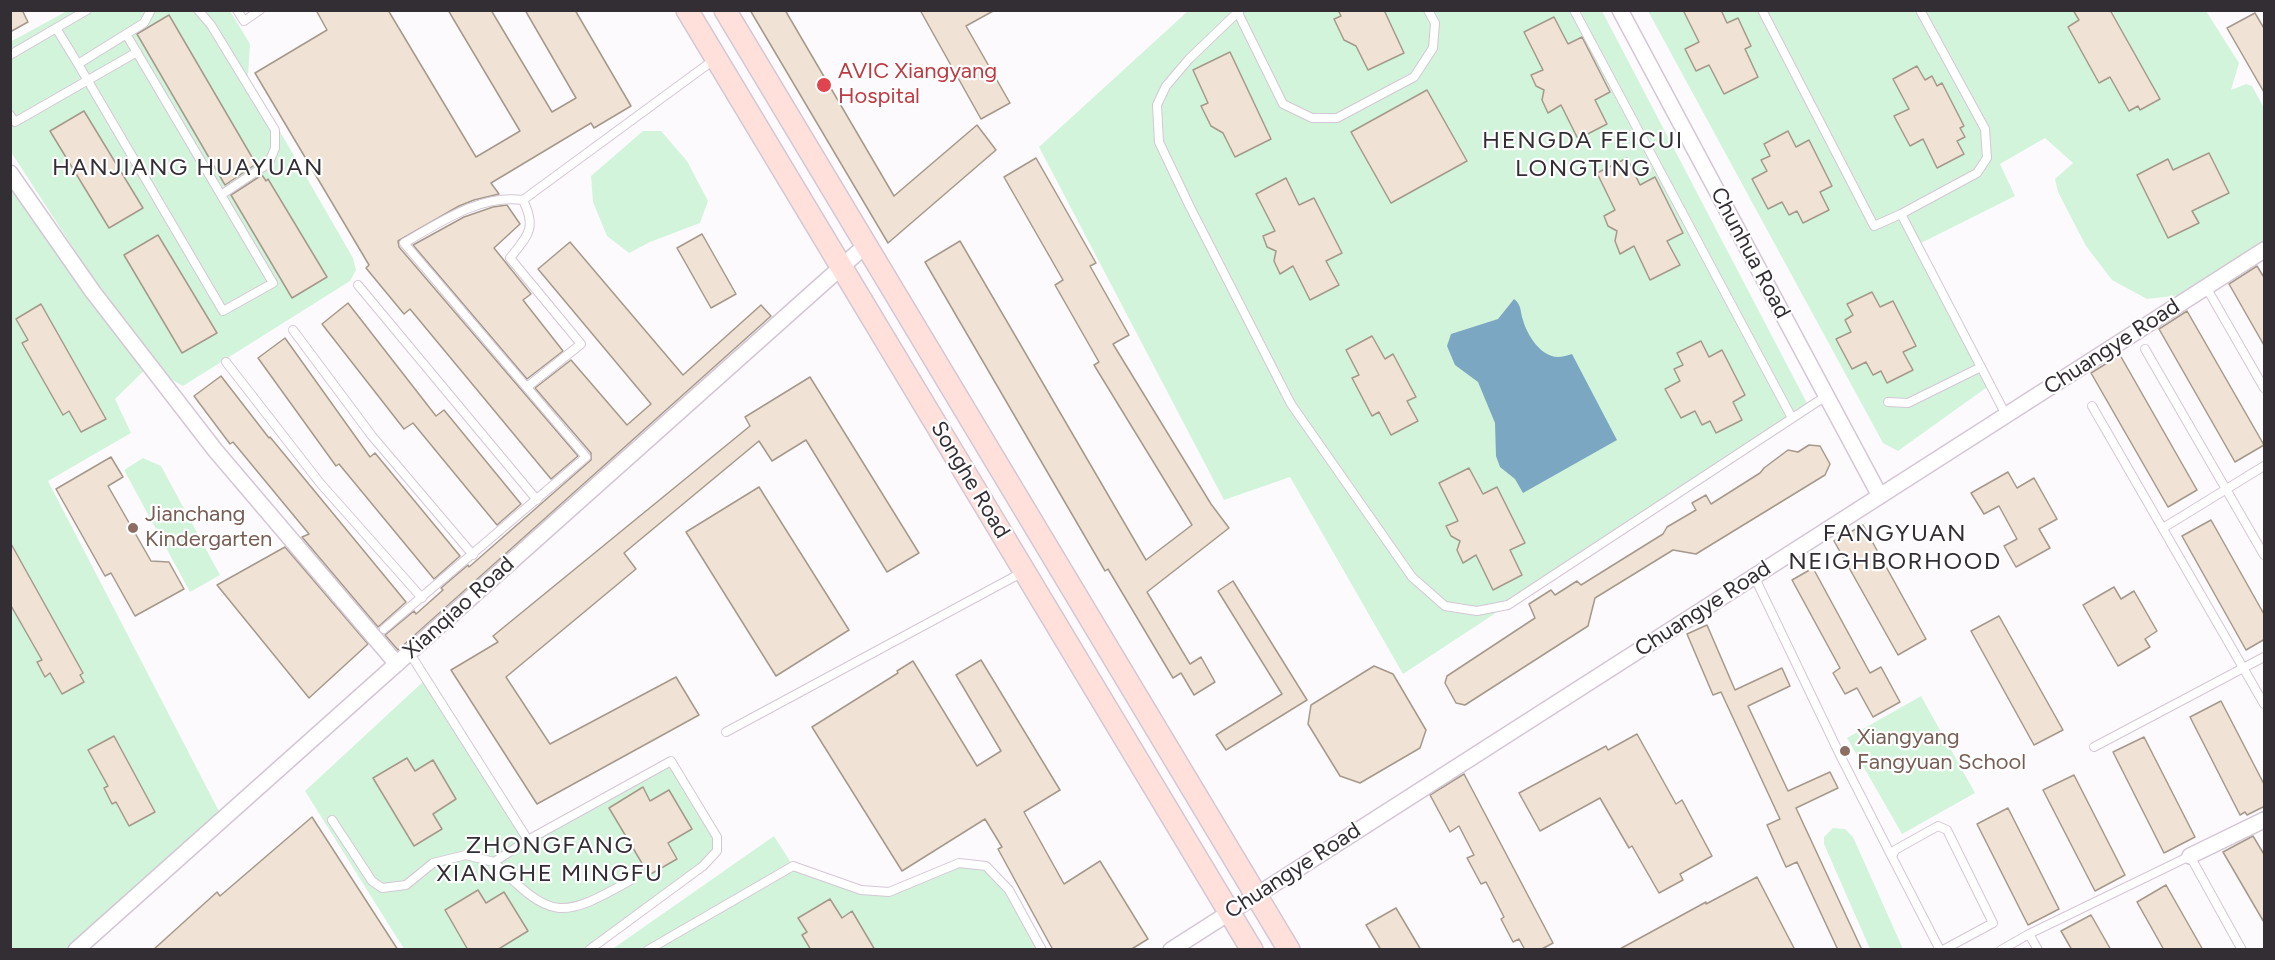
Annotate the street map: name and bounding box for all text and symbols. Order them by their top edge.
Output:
place label: AVIC Xiangyang Hospital [838,59,997,110]
marker: AVIC Xiangyang Hospital [815,76,833,94]
district label: HENGDA FEICUI LONGTING [1482,127,1684,183]
district label: HANJIANG HUAYUAN [52,154,324,182]
street label: Chunhua Road [1704,183,1796,323]
street label: Chuangye Road [2039,293,2185,401]
street label: Songhe Road [925,417,1015,543]
place label: Jianchang Kindergarten [145,502,272,554]
district label: FANGYUAN NEIGHBORHOOD [1788,520,2002,576]
marker: Jianchang Kindergarten [126,521,140,535]
street label: Xianqiao Road [398,551,520,665]
street label: Chuangye Road [1630,555,1776,663]
place label: Xiangyang Fangyuan School [1857,725,2026,776]
marker: Xiangyang Fangyuan School [1838,744,1852,758]
street label: Chuangye Road [1220,817,1366,925]
district label: ZHONGFANG XIANGHE MINGFU [436,832,664,888]

